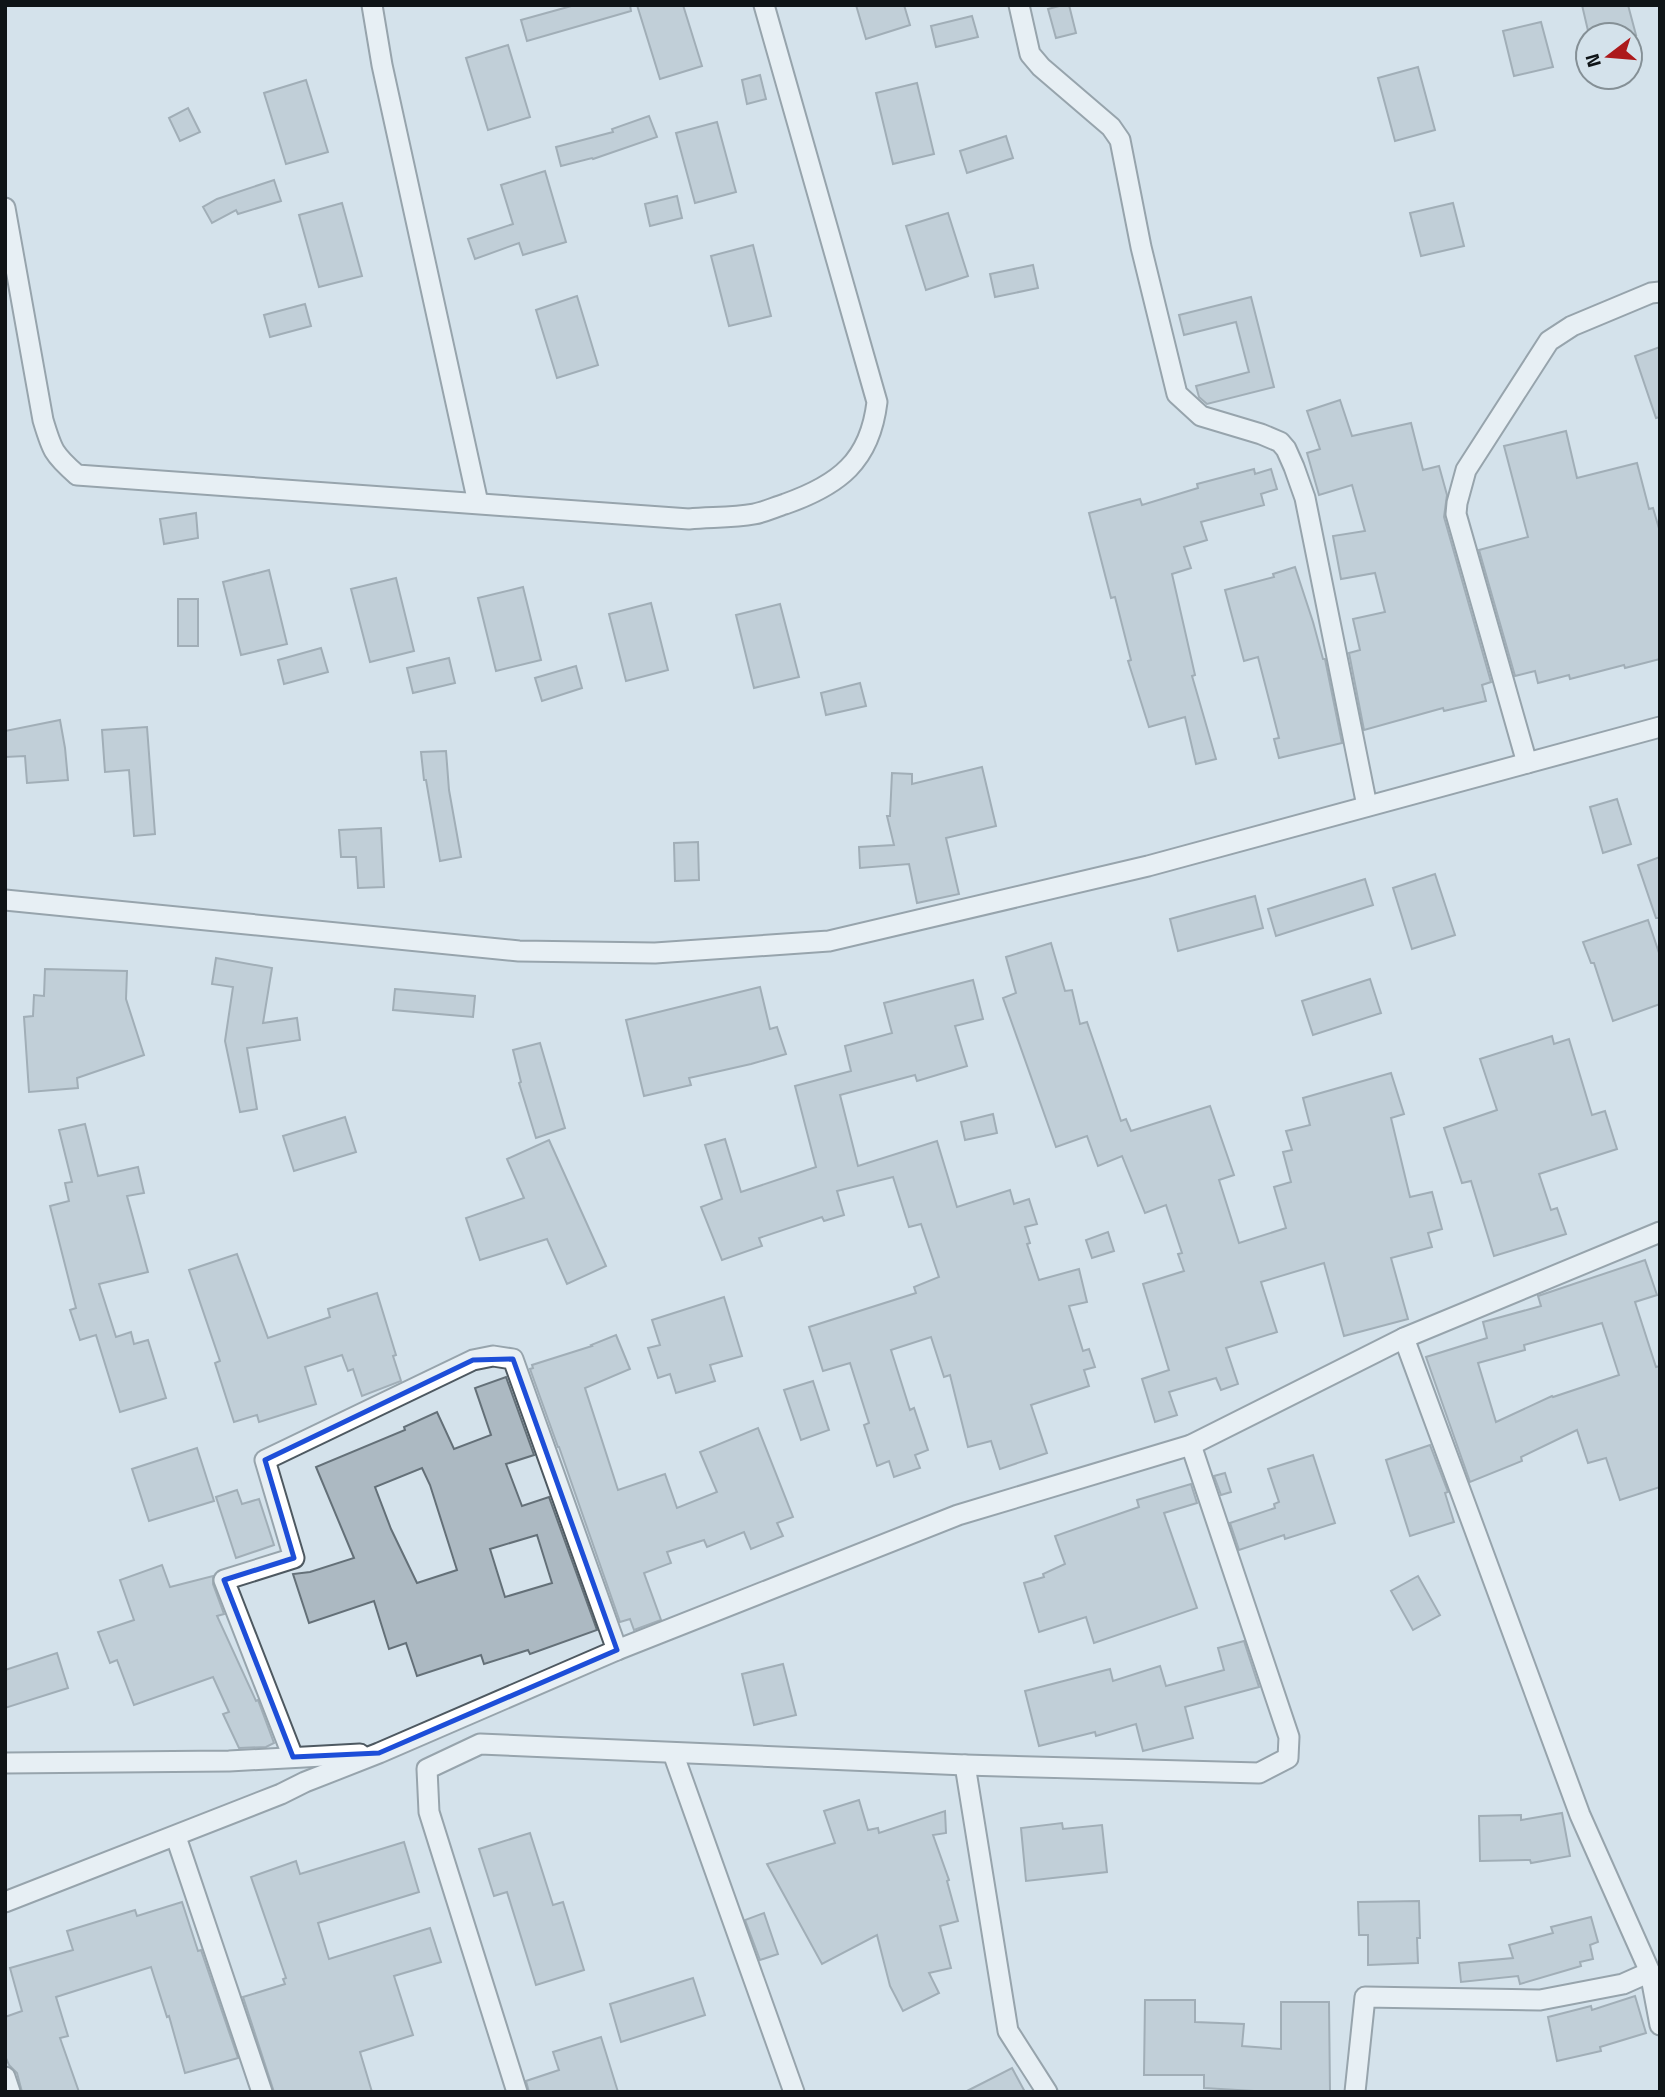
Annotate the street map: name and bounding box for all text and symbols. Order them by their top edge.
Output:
north arrow [1574,21,1644,91]
text: N [1576,50,1608,71]

